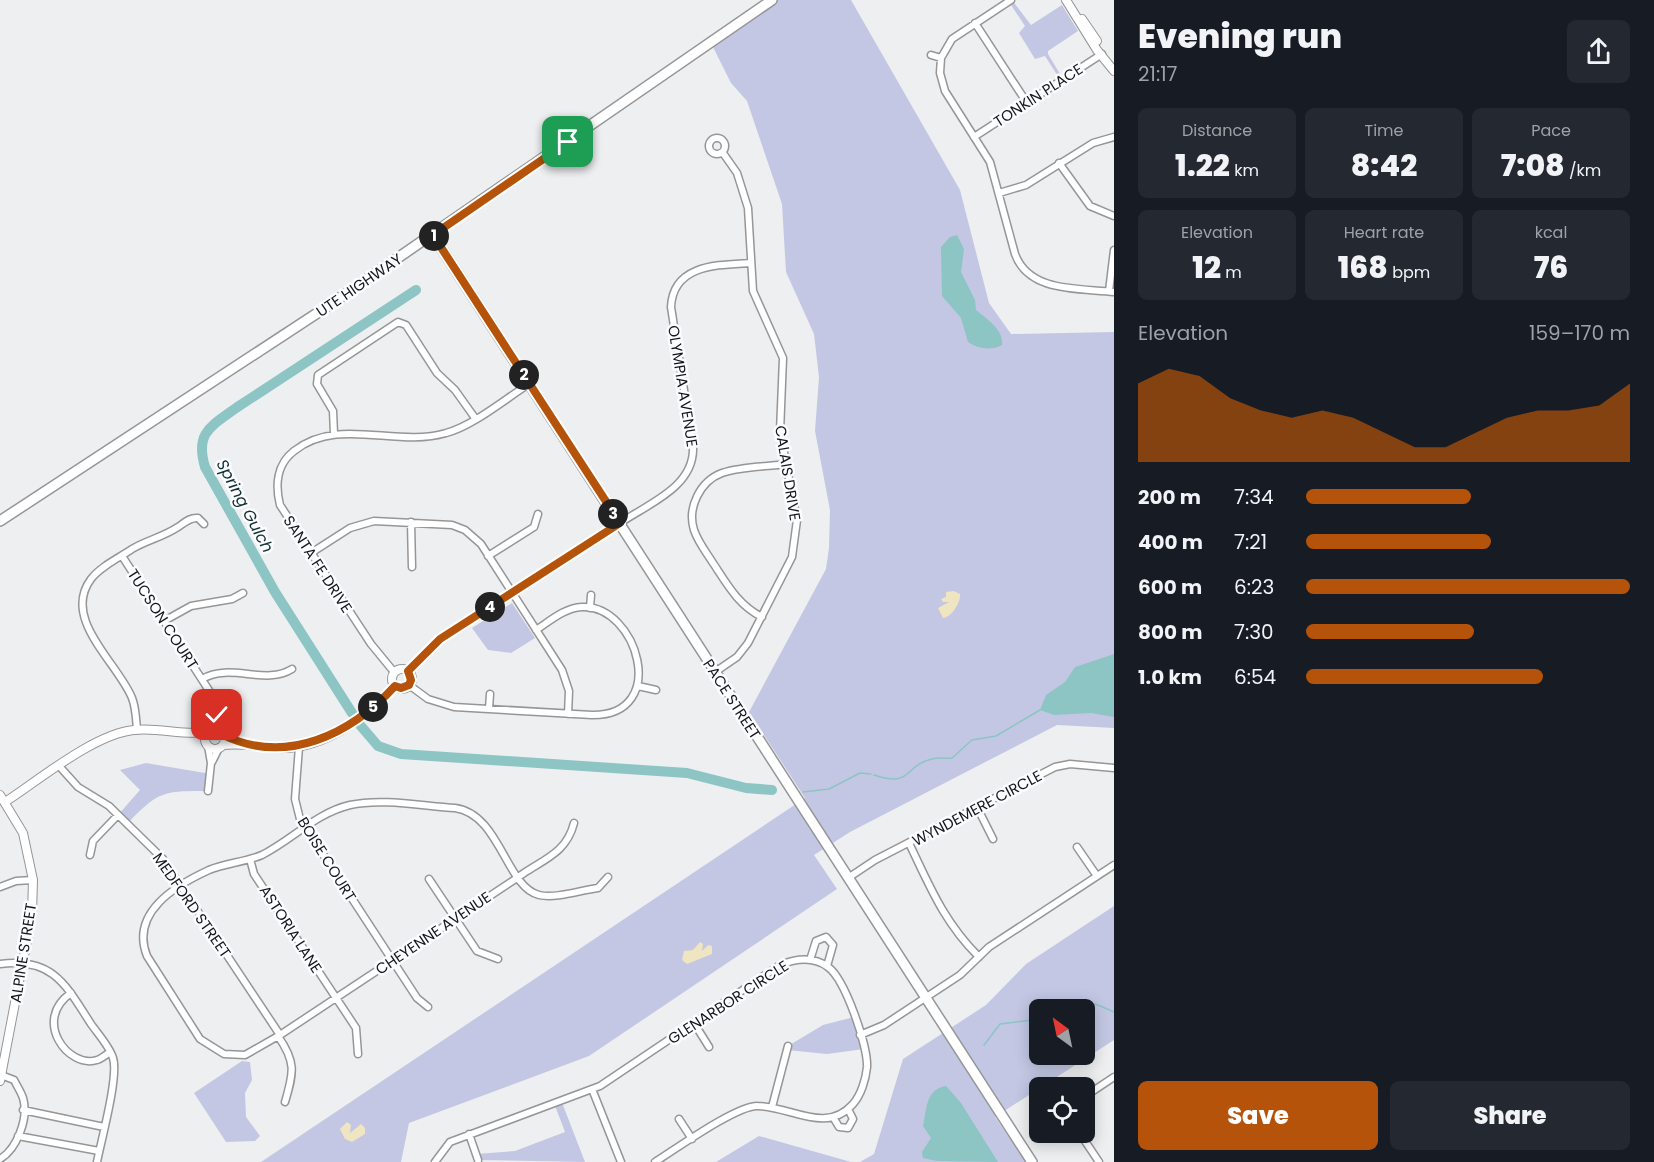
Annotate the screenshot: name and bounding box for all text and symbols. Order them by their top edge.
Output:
text: Evening run [1138,13,1342,60]
button: share [1567,20,1630,83]
street label: TONKIN PLACE [989,58,1087,132]
text: 21:17 [1138,60,1177,88]
pin [542,116,593,167]
text: Distance [1182,119,1252,142]
text: Time [1365,119,1404,142]
text: Pace [1531,119,1571,142]
icon: arrive [551,125,584,158]
text: 1.22 [1175,144,1230,187]
text: 8:42 [1351,144,1417,187]
text: 7:08 [1501,144,1565,187]
text: km [1230,159,1259,182]
text: /km [1565,159,1601,182]
pin: 1 [419,221,449,251]
text: Elevation [1181,221,1253,244]
text: Heart rate [1344,221,1424,244]
text: kcal [1535,221,1567,244]
text: 1 [431,224,437,247]
text: 12 [1192,246,1221,289]
text: 168 [1338,246,1388,289]
text: 76 [1534,246,1568,289]
street label: UTE HIGHWAY [312,248,406,322]
text: m [1221,261,1242,284]
text: bpm [1388,261,1430,284]
text: Elevation [1138,319,1228,347]
text: 159–170 m [1529,319,1630,347]
street label: OLYMPIA AVENUE [663,324,703,448]
pin: 2 [509,360,539,390]
text: 2 [519,363,529,386]
street label: CALAIS DRIVE [770,424,806,522]
water label: Spring Gulch [211,455,279,557]
text: 200 m [1138,483,1201,511]
text: 7:34 [1234,483,1274,511]
pin: 3 [598,499,628,529]
text: 3 [608,502,618,525]
street label: SANTA FE DRIVE [279,511,357,617]
text: 400 m [1138,528,1203,556]
text: 7:21 [1234,528,1267,556]
street label: TUCSON COURT [123,565,203,673]
text: 600 m [1138,573,1202,601]
text: 6:23 [1234,573,1274,601]
pin: 4 [475,592,505,622]
text: 4 [485,595,495,618]
text: 800 m [1138,618,1202,646]
text: 7:30 [1234,618,1274,646]
street label: PACE STREET [698,655,766,743]
text: 1.0 km [1138,663,1202,691]
text: 6:54 [1234,663,1276,691]
pin [191,689,242,740]
pin: 5 [358,692,388,722]
text: 5 [368,695,378,718]
icon: check [200,698,233,731]
street label: WYNDEMERE CIRCLE [909,765,1045,851]
street label: BOISE COURT [293,813,361,905]
street label: MEDFORD STREET [148,848,236,962]
street label: ASTORIA LANE [255,881,327,977]
street label: CHEYENNE AVENUE [371,886,495,980]
street label: ALPINE STREET [5,902,41,1004]
street label: GLENARBOR CIRCLE [664,955,792,1049]
north arrow [1029,999,1095,1065]
map controls [1029,999,1095,1143]
button: locate [1029,1077,1095,1143]
button: Save [1138,1081,1378,1150]
button: Share [1390,1081,1630,1150]

